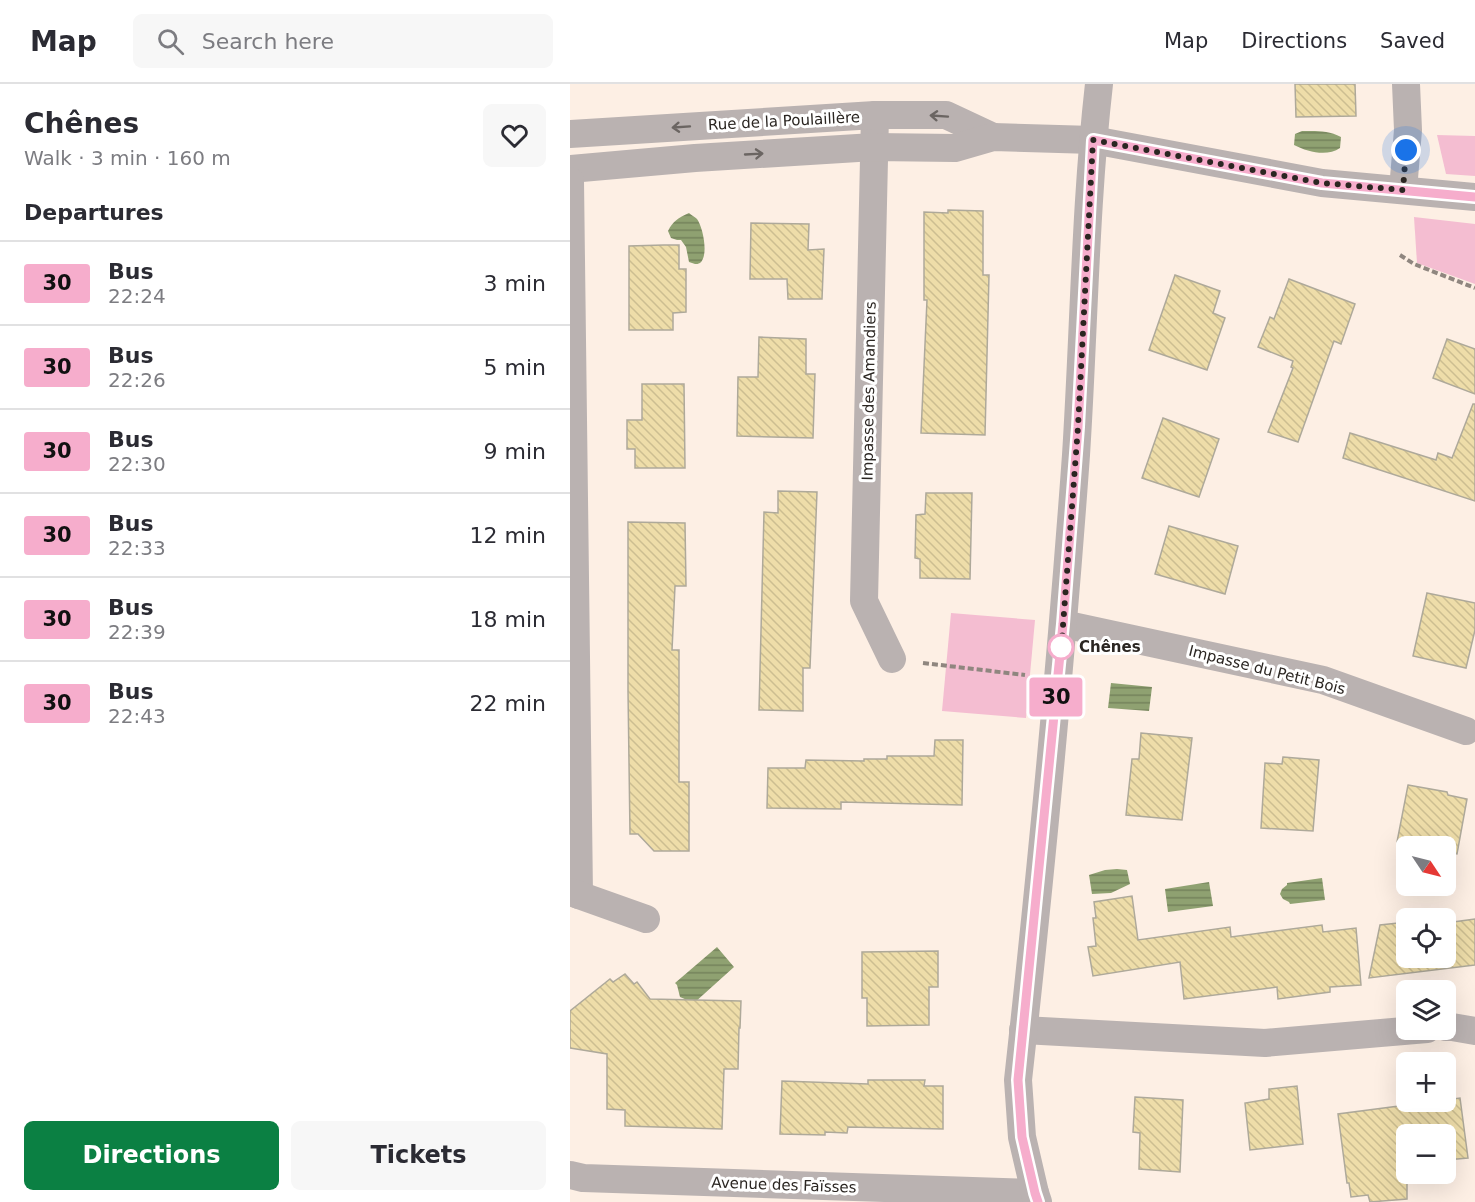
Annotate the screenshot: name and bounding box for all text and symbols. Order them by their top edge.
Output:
search box [133,14,553,68]
text: Map [30,25,97,58]
icon: search [154,25,187,58]
text: Search here [202,29,334,54]
text: Map [1164,29,1208,53]
text: Directions [1241,29,1347,53]
text: Saved [1380,29,1445,53]
button: heart [483,104,546,167]
text: Chênes [24,107,139,140]
street label: Rue de la Poulaillère [708,108,860,134]
one-way arrow [929,110,949,121]
one-way arrow [672,121,692,132]
your location [1391,135,1421,165]
text: Walk · 3 min · 160 m [24,146,231,170]
one-way arrow [743,149,763,160]
text: Departures [24,200,164,225]
text: Bus [108,259,154,284]
text: 30 [42,271,72,295]
text: 3 min [484,271,546,296]
text: 22:24 [108,284,166,308]
street label: Impasse des Amandiers [858,301,880,481]
text: Bus [108,343,154,368]
text: 30 [42,355,72,379]
text: 5 min [484,355,546,380]
text: 22:26 [108,368,166,392]
text: Bus [108,427,154,452]
text: 30 [42,439,72,463]
text: 9 min [484,439,546,464]
text: 22:30 [108,452,166,476]
text: Bus [108,511,154,536]
text: 30 [42,523,72,547]
text: 12 min [470,523,546,548]
text: 22:33 [108,536,166,560]
text: Bus [108,595,154,620]
text: 30 [42,607,72,631]
text: 18 min [470,607,546,632]
text: 22:39 [108,620,166,644]
marker: Chênes [1048,634,1074,660]
place label: Chênes [1079,638,1141,656]
street label: Impasse du Petit Bois [1187,642,1347,698]
line badge: 30 [1029,678,1083,716]
text: Bus [108,679,154,704]
text: 30 [1041,685,1071,709]
text: 30 [42,691,72,715]
text: 22 min [470,691,546,716]
text: 22:43 [108,704,166,728]
north arrow [1396,836,1456,896]
map controls [1396,836,1456,1184]
button: locate [1396,908,1456,968]
button: layers [1396,980,1456,1040]
button: + [1396,1052,1456,1112]
button: Directions [24,1121,279,1190]
button: Tickets [291,1121,546,1190]
button: − [1396,1124,1456,1184]
street label: Avenue des Faïsses [711,1173,857,1197]

